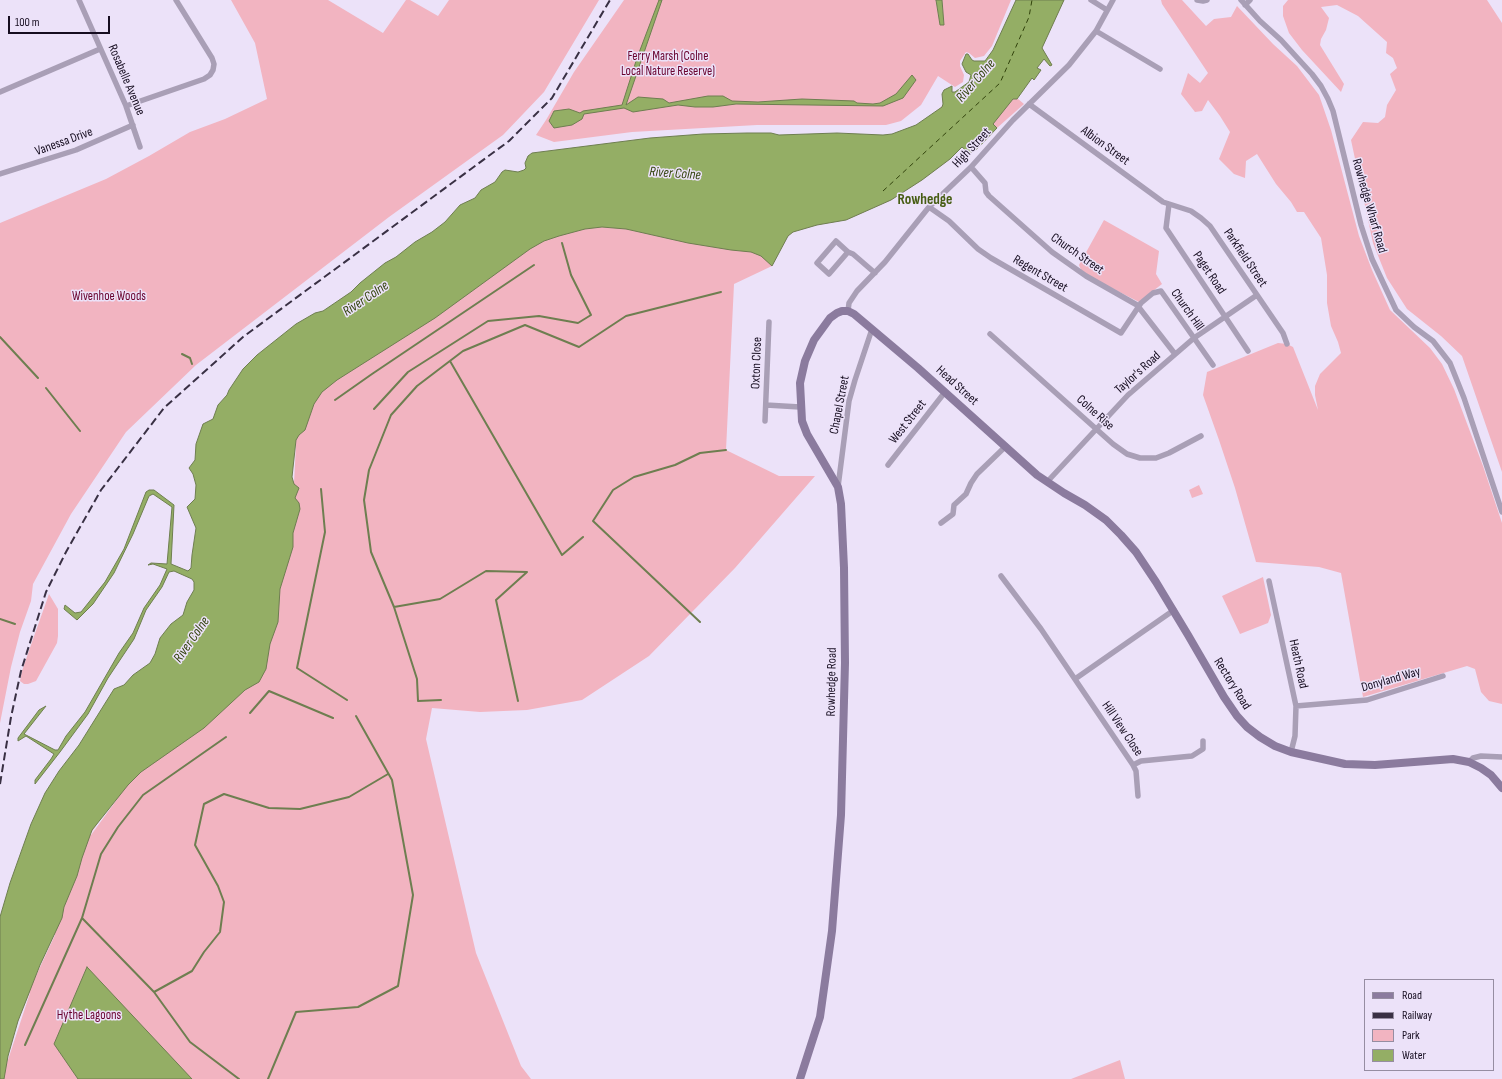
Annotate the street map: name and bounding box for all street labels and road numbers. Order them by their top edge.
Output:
street label: Rosabelle Avenue [104,42,148,118]
street label: Albion Street [1078,123,1132,169]
street label: Vanessa Drive [33,124,95,160]
street label: High Street [949,125,995,171]
street label: Rowhedge Wharf Road [1348,157,1390,255]
street label: Parkfield Street [1220,226,1270,290]
street label: Church Street [1048,230,1106,278]
street label: Paget Road [1189,249,1229,297]
street label: Regent Street [1010,252,1070,296]
street label: Church Hill [1167,286,1207,334]
street label: Oxton Close [748,337,766,389]
street label: Taylor's Road [1112,348,1164,398]
street label: Head Street [933,363,981,409]
street label: Chapel Street [827,374,853,436]
street label: Colne Rise [1073,392,1117,434]
street label: West Street [886,397,930,447]
street label: Heath Road [1285,638,1311,690]
street label: Rowhedge Road [824,647,840,717]
street label: Rectory Road [1210,655,1254,713]
street label: Donyland Way [1360,664,1422,696]
street label: Hill View Close [1098,699,1146,759]

